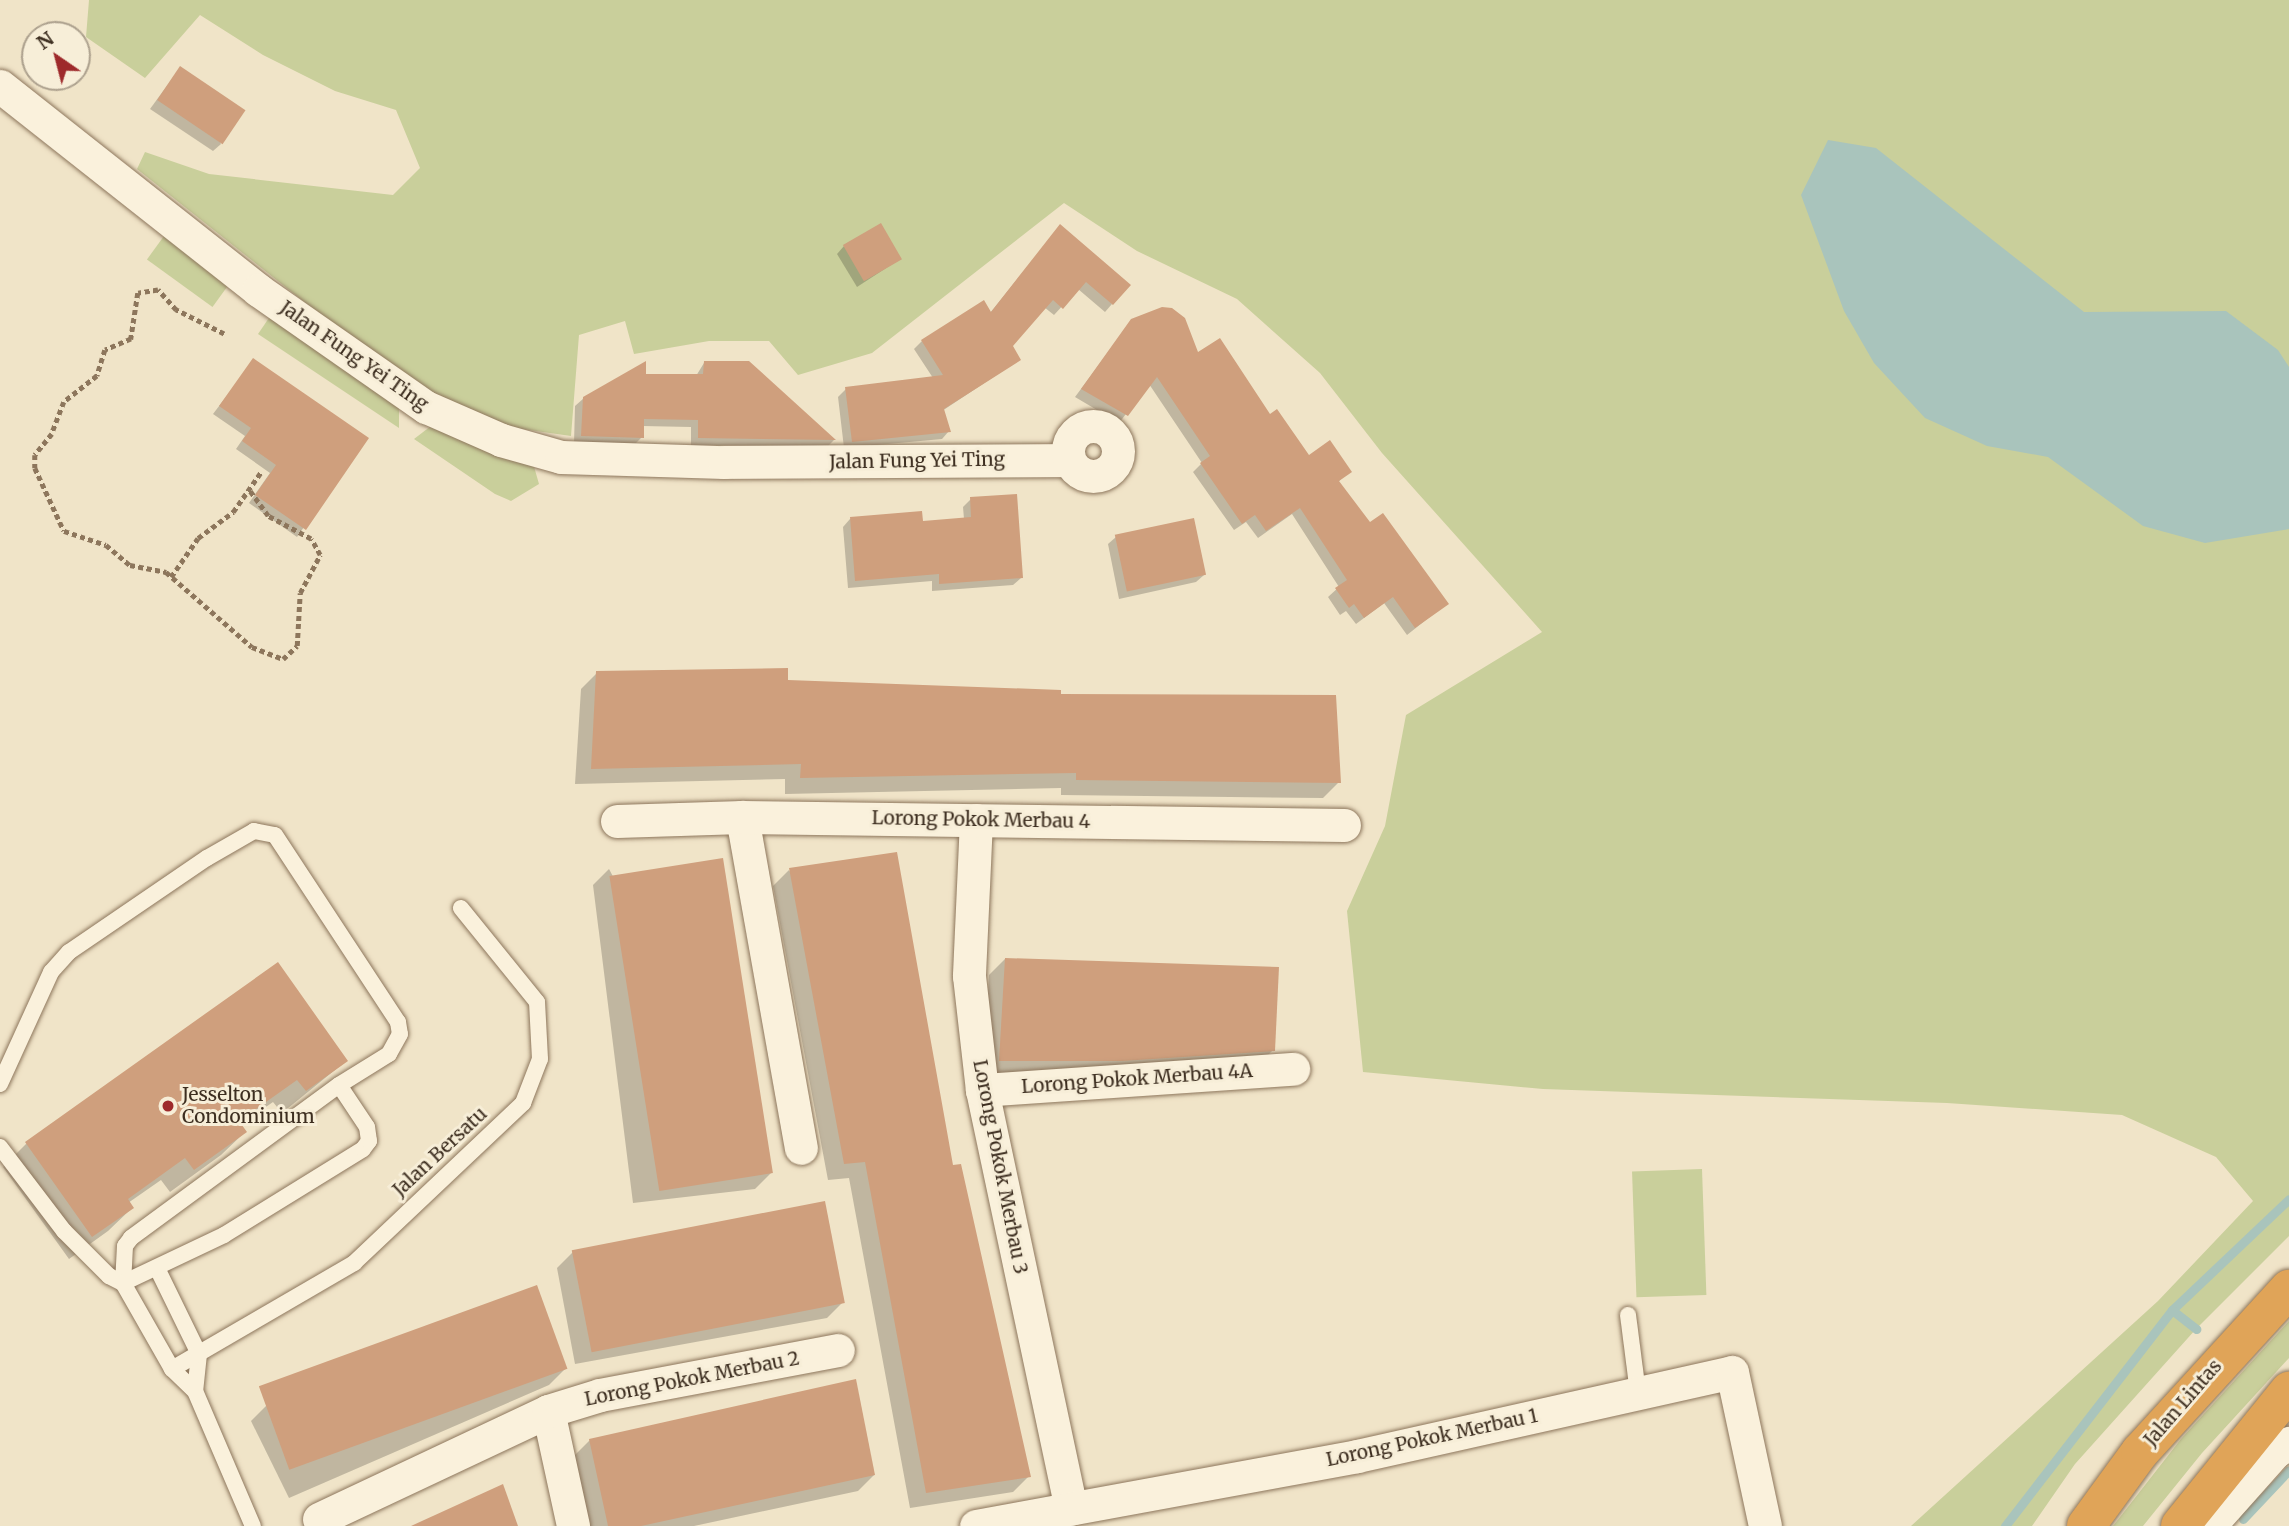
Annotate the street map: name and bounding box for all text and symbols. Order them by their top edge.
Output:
north arrow [21,21,91,91]
text: N [32,26,58,55]
street label: Jalan Fung Yei Ting [275,296,433,416]
street label: Jalan Fung Yei Ting [829,448,1005,474]
street label: Lorong Pokok Merbau 4 [871,807,1091,833]
street label: Lorong Pokok Merbau 3 [968,1058,1032,1276]
street label: Lorong Pokok Merbau 4A [1021,1060,1253,1098]
place label: Jesselton Condominium [182,1084,315,1128]
marker: Jesselton Condominium [160,1098,176,1114]
street label: Jalan Bersatu [388,1103,492,1201]
street label: Lorong Pokok Merbau 2 [583,1347,801,1411]
street label: Jalan Lintas [2139,1355,2227,1451]
street label: Lorong Pokok Merbau 1 [1324,1404,1540,1472]

